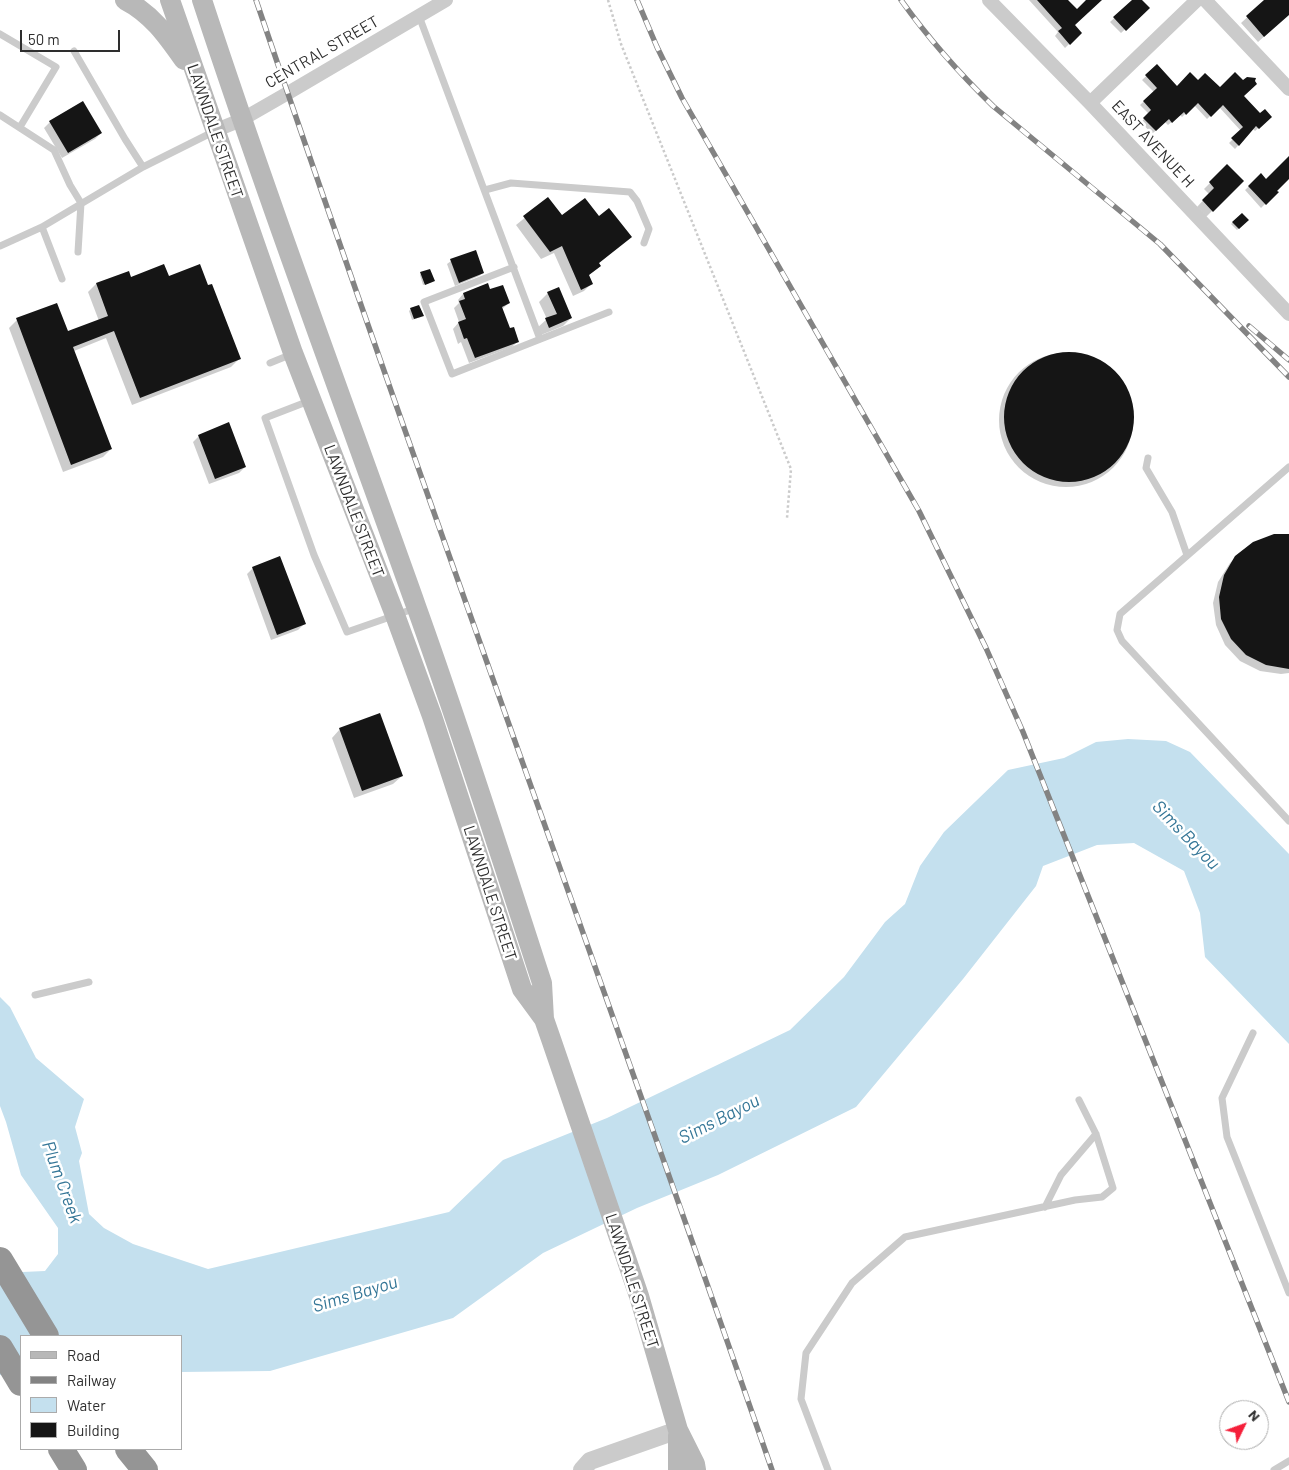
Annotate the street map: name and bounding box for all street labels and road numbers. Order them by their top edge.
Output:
street label: CENTRAL STREET [262,12,382,92]
street label: LAWNDALE STREET [183,61,247,201]
street label: EAST AVENUE H [1108,96,1198,192]
street label: LAWNDALE STREET [320,442,388,580]
street label: LAWNDALE STREET [459,823,521,963]
street label: LAWNDALE STREET [601,1211,663,1351]

